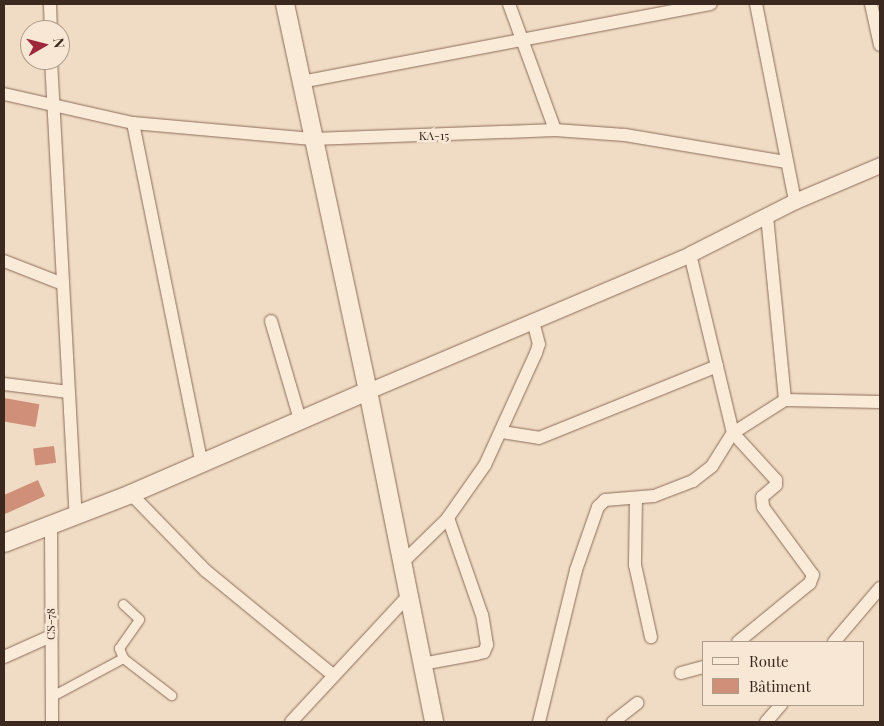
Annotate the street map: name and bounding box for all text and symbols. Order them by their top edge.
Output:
north arrow [20,20,70,70]
text: N [49,37,69,49]
street label: KA-15 [419,129,449,143]
street label: CS-78 [44,608,58,640]
legend [702,641,864,706]
text: Route [749,651,789,671]
text: Bâtiment [749,676,811,696]

